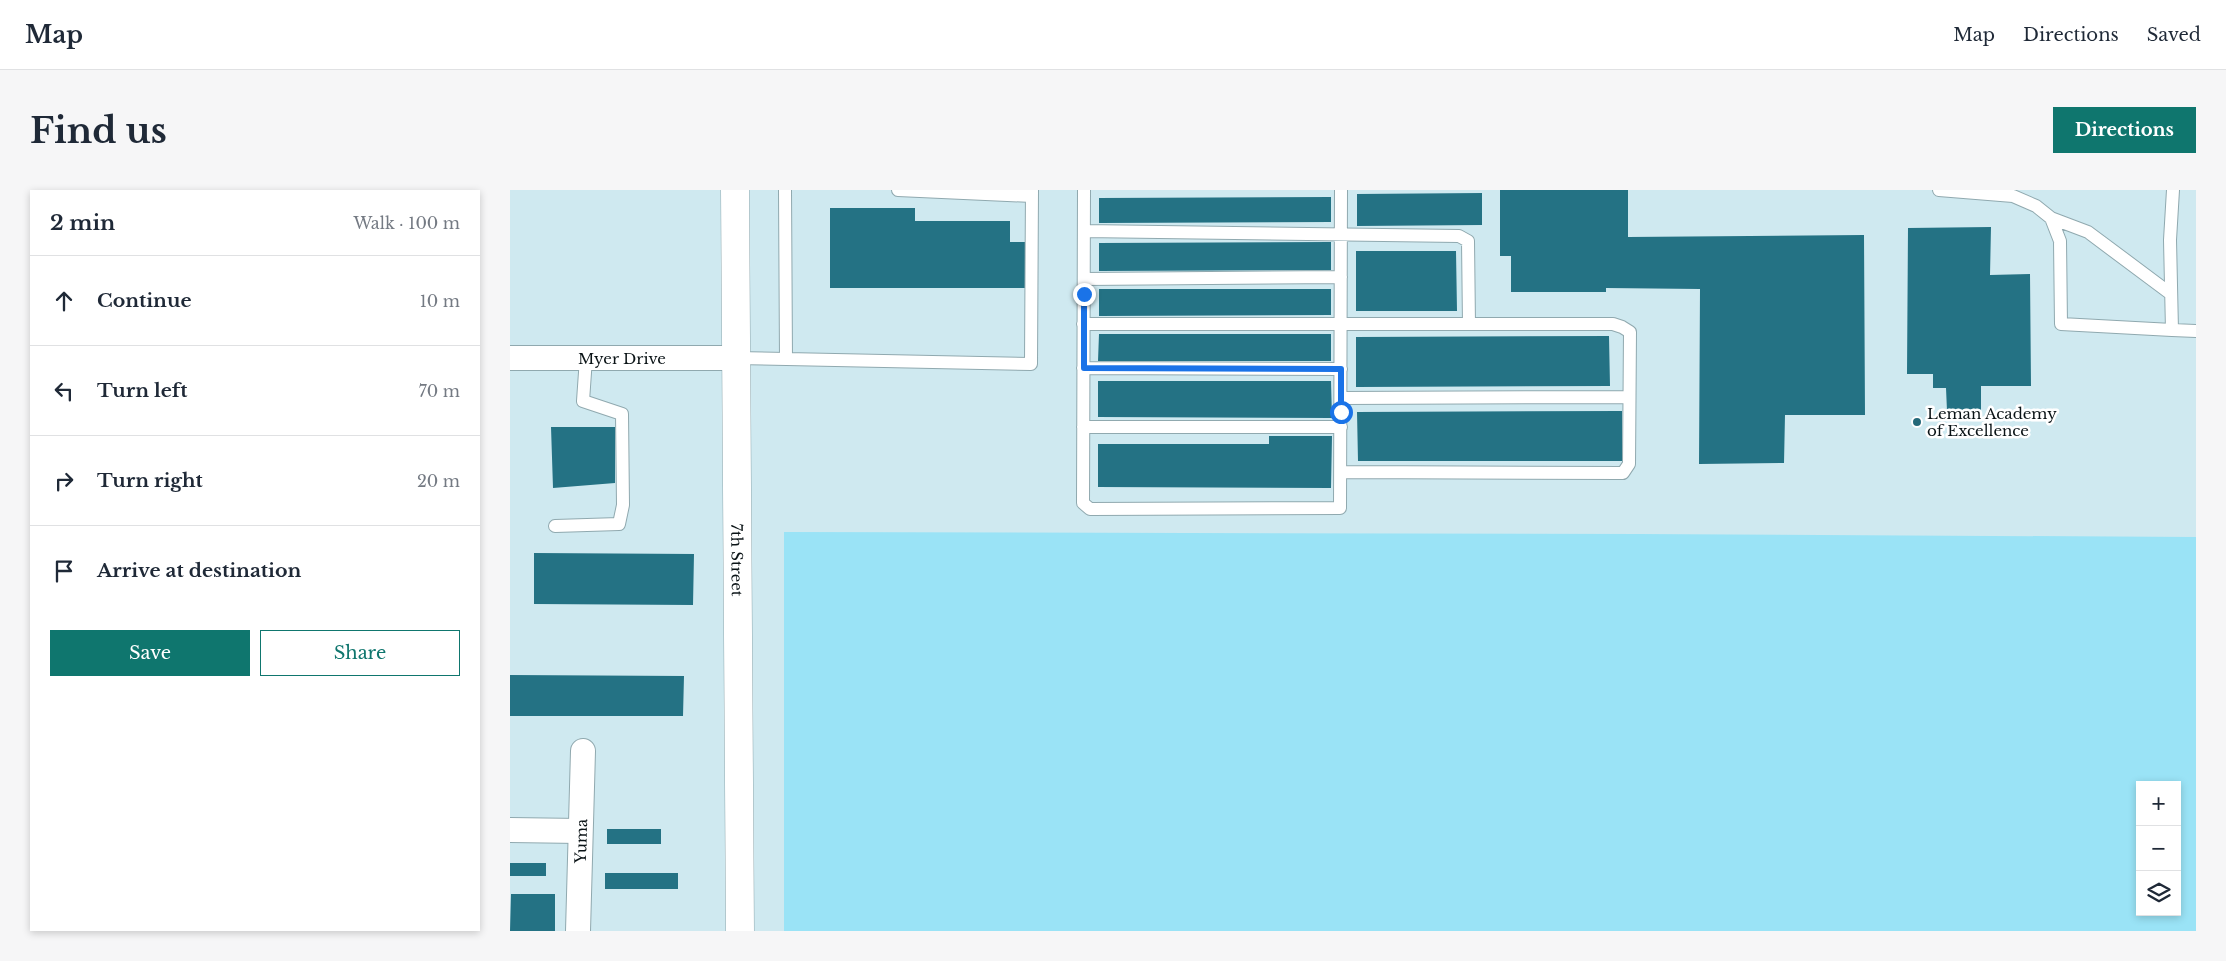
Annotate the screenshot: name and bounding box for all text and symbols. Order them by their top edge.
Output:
text: Map [25,20,83,49]
text: Map [1953,24,1995,46]
text: Directions [2023,24,2119,46]
text: Saved [2147,24,2201,46]
button: Directions [2053,107,2196,153]
text: Find us [30,109,167,152]
text: 2 min [50,210,115,236]
text: Walk · 100 m [353,213,460,233]
route end [1073,283,1096,306]
icon: ahead [50,287,78,315]
text: Continue [97,289,192,312]
text: 10 m [420,291,460,311]
street label: Myer Drive [578,349,666,368]
icon: left [50,377,78,405]
text: Turn left [97,379,188,402]
text: 70 m [419,381,460,401]
route start [1330,401,1353,424]
place label: Leman Academy of Excellence [1927,404,2057,440]
marker: Leman Academy of Excellence [1911,416,1923,428]
icon: right [50,467,78,495]
text: Turn right [97,469,203,492]
text: 20 m [417,471,460,491]
street label: 7th Street [728,523,747,597]
icon: arrive [50,557,78,585]
text: Arrive at destination [97,559,301,582]
button: Save [50,630,250,676]
button: Share [260,630,460,676]
map controls [2136,781,2181,916]
button: + [2136,781,2181,826]
street label: Yuma [570,818,591,865]
button: − [2136,826,2181,871]
button: layers [2136,871,2181,916]

